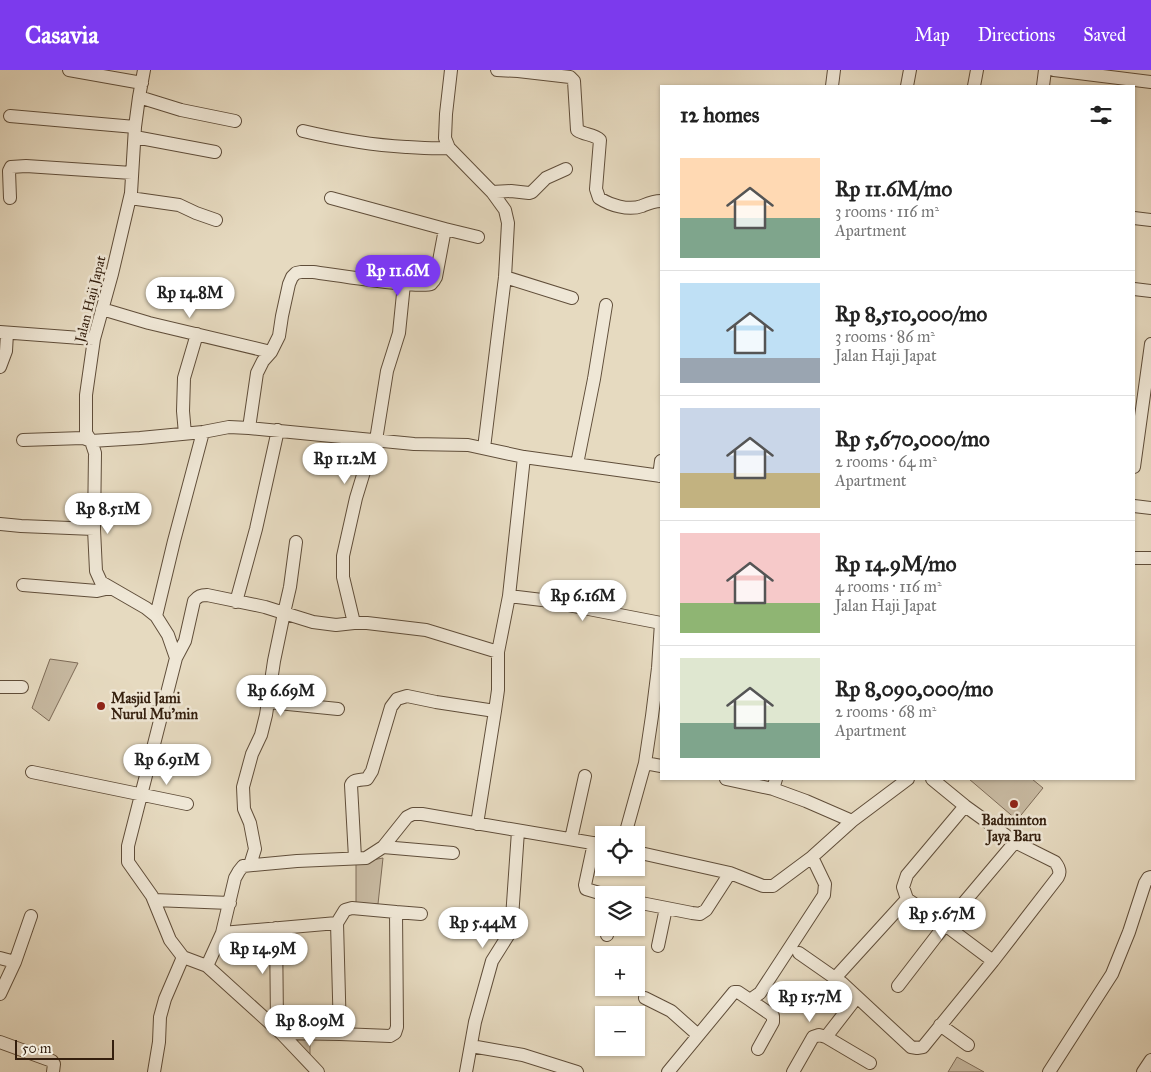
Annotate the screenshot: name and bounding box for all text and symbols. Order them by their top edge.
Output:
text: Casavia [25,20,99,50]
text: Map [914,24,950,46]
text: Directions [978,24,1055,46]
text: Saved [1083,24,1126,46]
icon: filters [1087,101,1115,129]
text: 12 homes [680,102,759,128]
text: Rp 11.6M/mo [835,176,952,202]
icon: home [720,178,780,238]
text: 3 rooms · 116 m² [835,202,939,221]
text: Apartment [835,221,907,240]
street label: Jalan Haji Japat [71,254,110,347]
pin: Rp 11.6M [346,254,450,297]
text: Rp 11.6M [366,261,430,280]
pin: Rp 14.8M [138,276,242,319]
text: Rp 14.8M [157,283,223,302]
text: Rp 8,510,000/mo [835,301,987,327]
icon: home [720,303,780,363]
text: 3 rooms · 86 m² [835,327,935,346]
text: Jalan Haji Japat [835,346,937,365]
text: Rp 5,670,000/mo [835,426,990,452]
icon: home [720,428,780,488]
pin: Rp 11.2M [293,442,397,485]
text: Rp 11.2M [313,449,377,468]
text: 2 rooms · 64 m² [835,452,937,471]
text: Apartment [835,471,907,490]
pin: Rp 8.51M [56,492,160,535]
text: Rp 8.51M [76,499,140,518]
text: Rp 14.9M/mo [835,551,957,577]
icon: home [720,553,780,613]
text: 4 rooms · 116 m² [835,577,942,596]
pin: Rp 6.16M [531,580,635,622]
text: Rp 6.16M [550,586,616,605]
text: Jalan Haji Japat [835,596,937,615]
pin: Rp 6.69M [229,674,333,717]
text: Rp 8,090,000/mo [835,676,993,702]
icon: home [720,678,780,738]
text: Rp 6.69M [247,681,315,700]
place label: Masjid Jami Nurul Mu'min [111,690,198,723]
marker: Masjid Jami Nurul Mu'min [95,700,107,712]
text: 2 rooms · 68 m² [835,702,936,721]
text: Apartment [835,721,907,740]
pin: Rp 6.91M [115,744,219,786]
text: Rp 6.91M [134,750,200,769]
marker: Badminton Jaya Baru [1008,798,1020,810]
place label: Badminton Jaya Baru [981,812,1047,846]
map controls [595,826,645,1056]
button: locate [595,826,645,876]
button: layers [595,886,645,936]
pin: Rp 5.67M [890,898,994,940]
text: Rp 5.67M [909,904,975,923]
pin: Rp 5.44M [431,906,535,949]
text: Rp 5.44M [449,913,517,932]
pin: Rp 14.9M [211,932,315,975]
text: Rp 14.9M [230,939,296,958]
button: + [595,946,645,996]
pin: Rp 15.7M [758,980,862,1023]
text: Rp 15.7M [778,987,842,1006]
pin: Rp 8.09M [258,1004,362,1047]
button: − [595,1006,645,1056]
text: Rp 8.09M [276,1011,344,1030]
scale bar [15,1037,114,1060]
text: 50 m [22,1040,51,1057]

